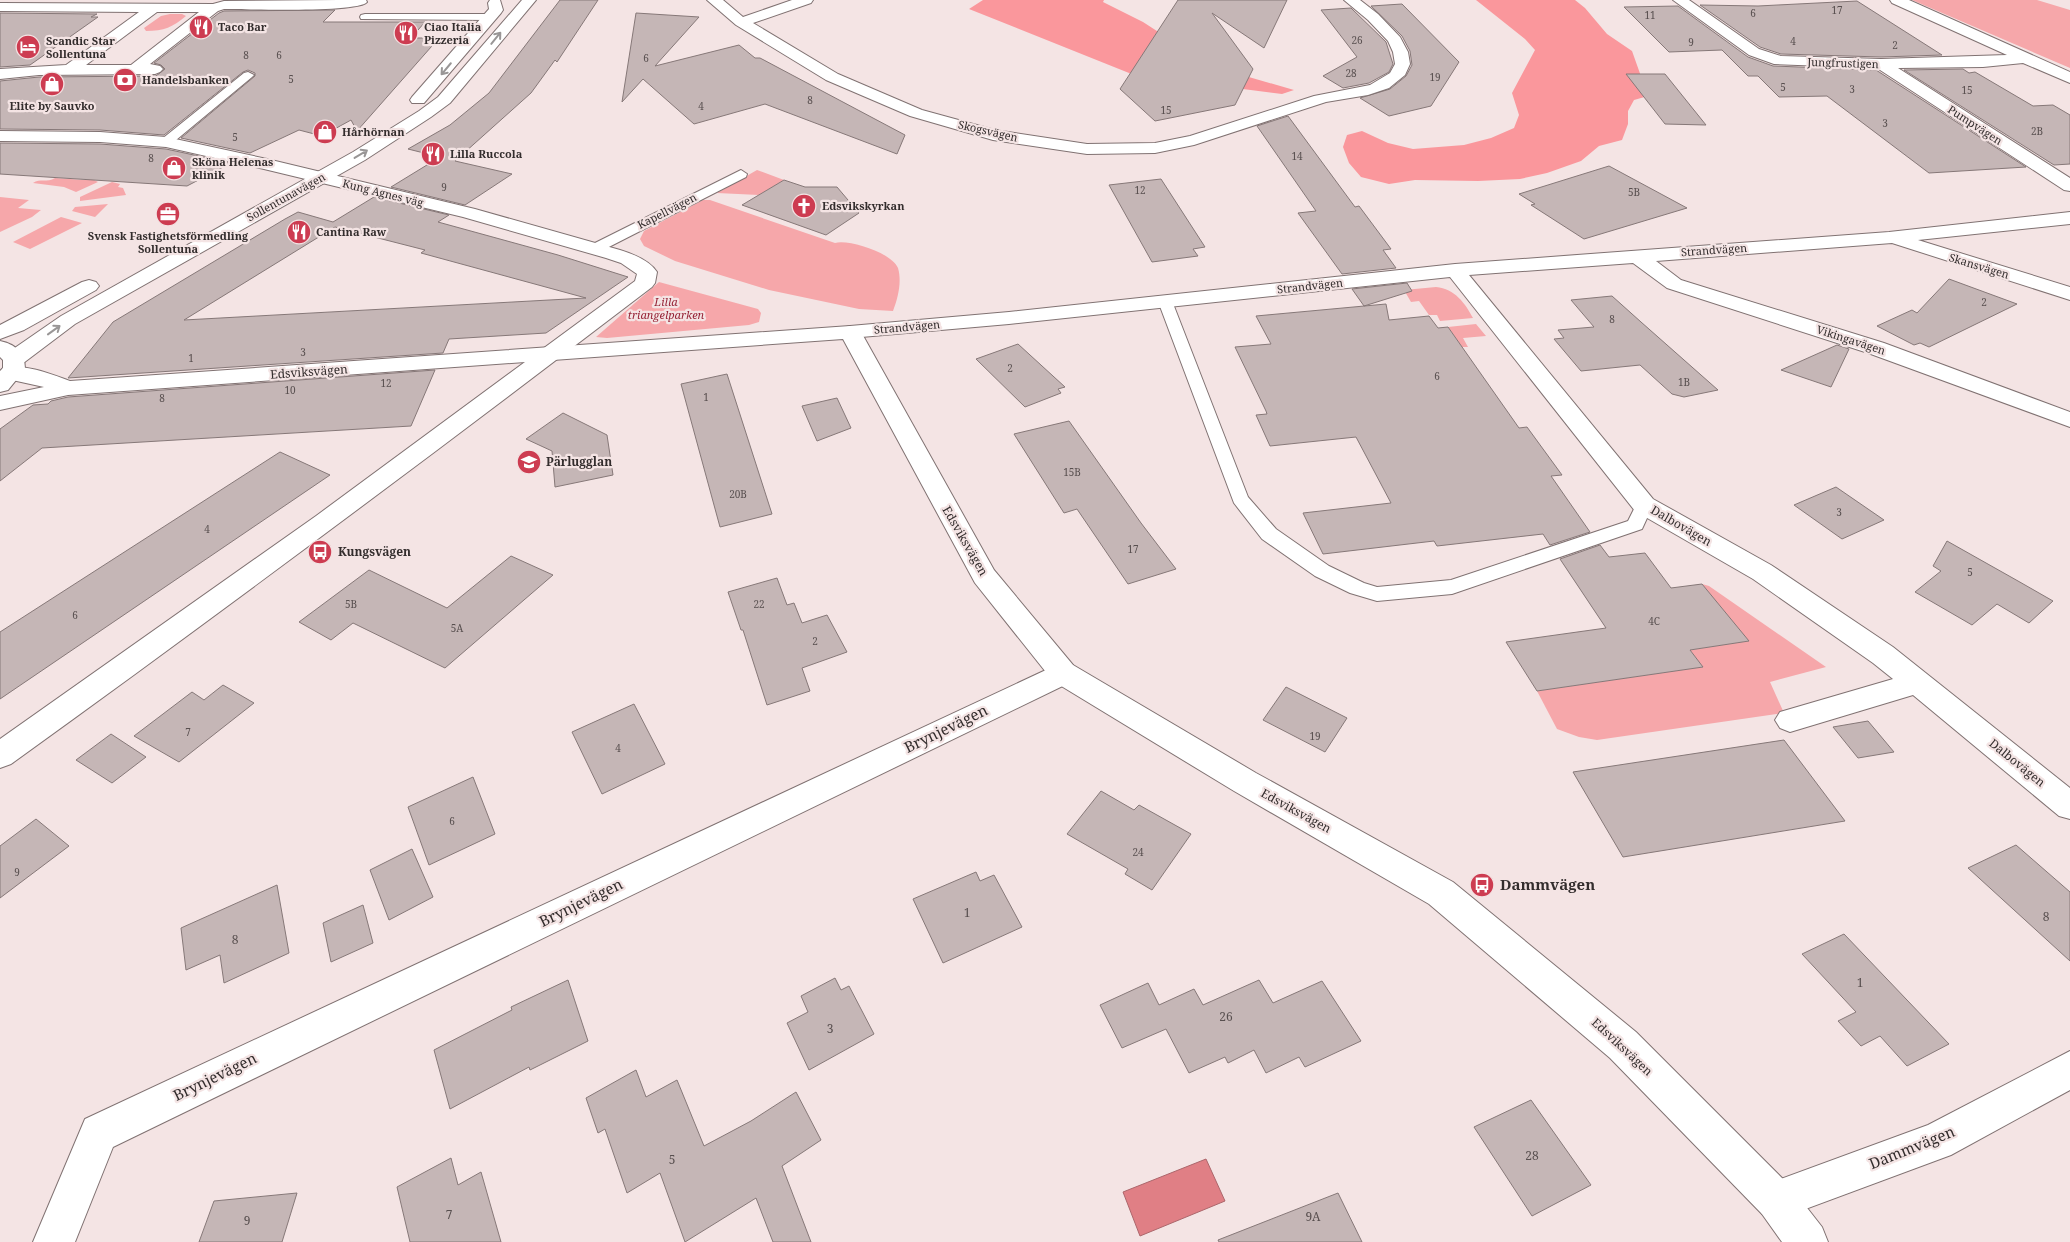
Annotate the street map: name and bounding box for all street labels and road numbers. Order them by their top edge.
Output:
street label: Jungfrustigen [1806,54,1879,71]
street label: Pumpvägen [1945,101,2005,148]
street label: Skogsvägen [957,116,1019,145]
street label: Sollentunavägen [244,169,328,224]
street label: Kung Agnes väg [341,175,425,210]
street label: Kapellvägen [634,189,699,232]
street label: Strandvägen [1680,240,1748,259]
street label: Skansvägen [1947,249,2011,282]
street label: Strandvägen [1276,275,1344,296]
street label: Strandvägen [873,316,941,337]
street label: Vikingavägen [1815,321,1888,358]
street label: Edsviksvägen [270,360,349,383]
street label: Dalbovägen [1648,501,1715,550]
street label: Edsviksvägen [939,503,992,579]
street label: Brynjevägen [901,699,991,757]
street label: Dalbovägen [1986,735,2049,791]
street label: Edsviksvägen [1258,784,1335,837]
street label: Brynjevägen [536,873,626,931]
street label: Edsviksvägen [1588,1014,1657,1080]
street label: Brynjevägen [170,1047,260,1105]
street label: Dammvägen [1866,1121,1958,1173]

